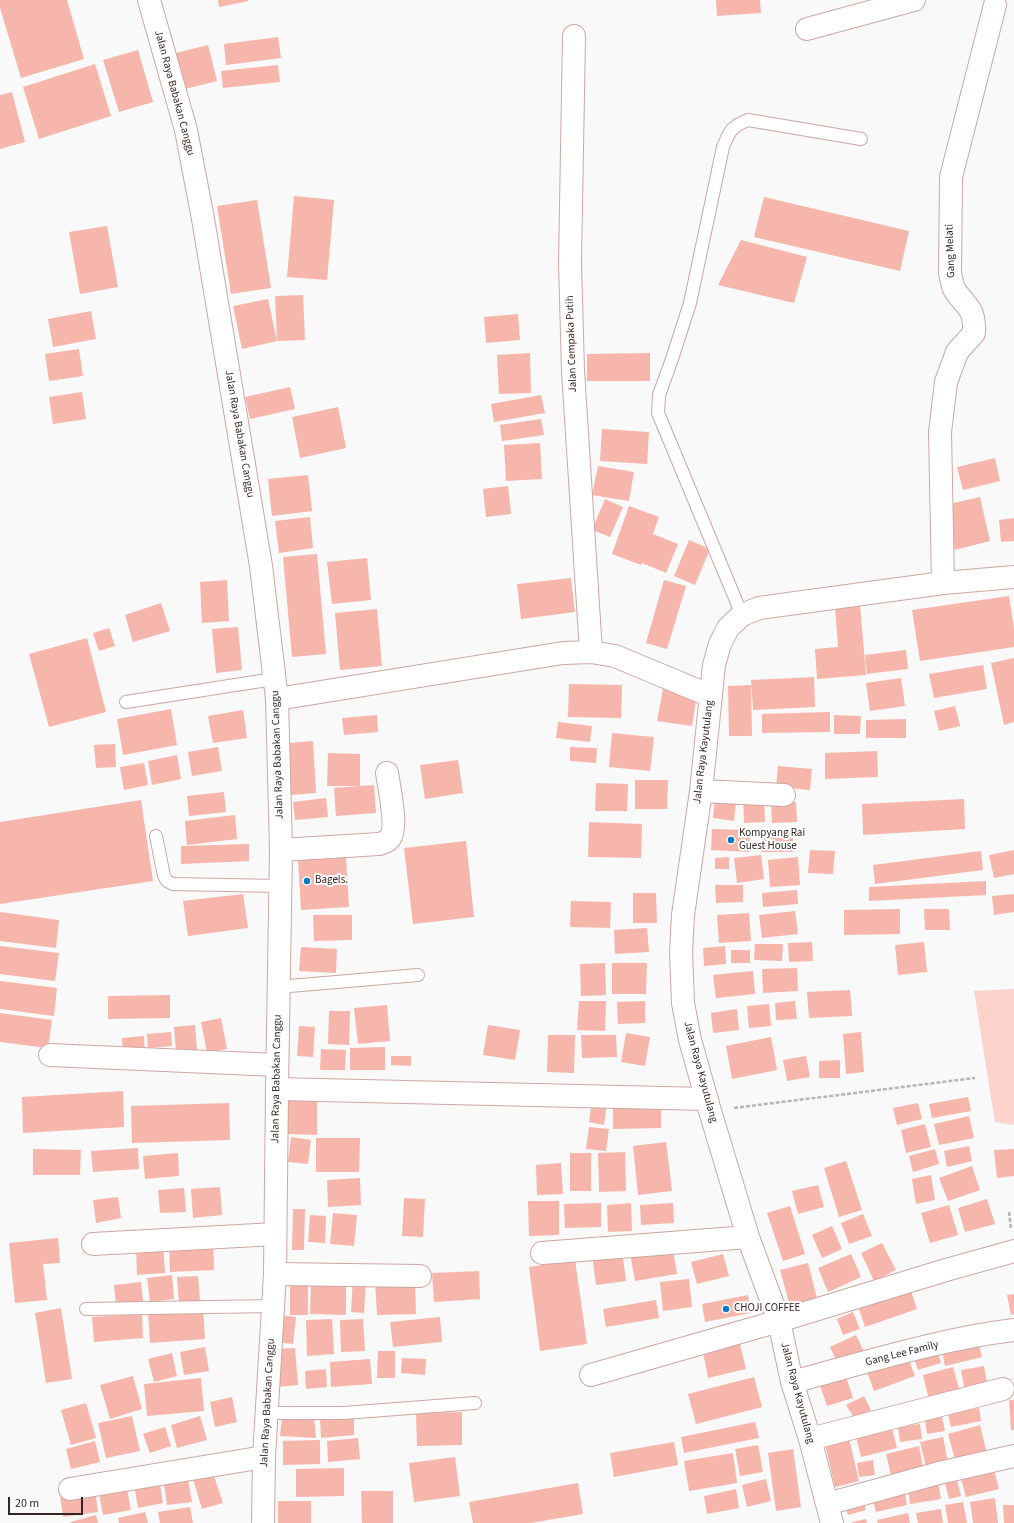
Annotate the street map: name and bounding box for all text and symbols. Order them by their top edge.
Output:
street label: Jalan Raya Babakan Canggu [151,29,197,157]
street label: Gang Melati [943,224,959,278]
street label: Jalan Cempaka Putih [564,295,580,393]
street label: Jalan Raya Babakan Canggu [221,369,257,499]
street label: Jalan Raya Babakan Canggu [269,690,287,820]
street label: Jalan Raya Kayutulang [691,699,717,805]
place label: Kompyang Rai Guest House [739,827,805,853]
marker: Kompyang Rai Guest House [726,835,736,845]
place label: Bagels. [315,874,348,888]
marker: Bagels. [302,876,312,886]
street label: Jalan Raya Babakan Canggu [269,1014,285,1144]
street label: Jalan Raya Kayutulang [680,1020,720,1124]
place label: CHOJI COFFEE [734,1302,800,1316]
marker: CHOJI COFFEE [721,1304,731,1314]
street label: Jalan Raya Babakan Canggu [258,1338,278,1468]
street label: Gang Lee Family [864,1339,940,1369]
street label: Jalan Raya Kayutulang [777,1341,817,1445]
scale bar [10,1489,85,1515]
text: 20 m [15,1495,39,1512]

